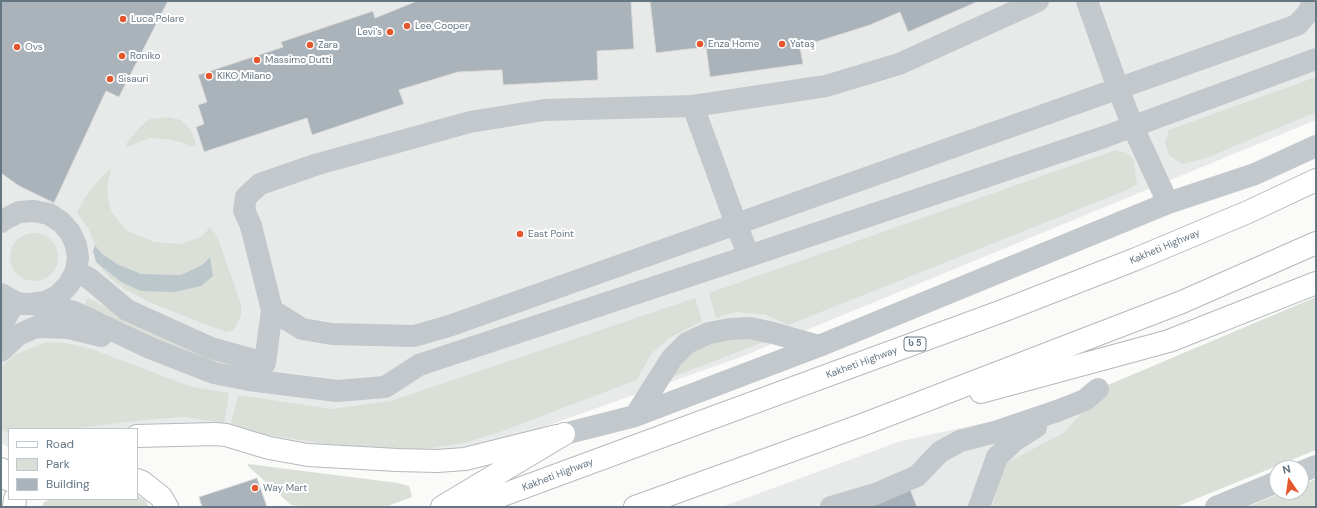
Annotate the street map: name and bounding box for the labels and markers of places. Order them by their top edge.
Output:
place label: Luca Polare [131,13,184,25]
marker: Luca Polare [118,14,128,24]
place label: Lee Cooper [415,20,469,32]
marker: Lee Cooper [402,21,412,31]
place label: Levi's [357,26,382,38]
marker: Levi's [385,27,395,37]
place label: Enza Home [708,38,759,50]
place label: Yataş [790,38,815,50]
place label: Zara [318,39,338,51]
marker: Enza Home [695,39,705,49]
marker: Yataş [777,39,787,49]
marker: Zara [305,40,315,50]
place label: Ovs [25,41,43,53]
marker: Ovs [12,42,22,52]
place label: Roniko [130,50,160,62]
marker: Roniko [117,51,127,61]
place label: Massimo Dutti [265,54,332,66]
marker: Massimo Dutti [252,55,262,65]
place label: KIKO Milano [217,70,271,82]
marker: KIKO Milano [204,71,214,81]
place label: Sisauri [118,73,148,85]
marker: Sisauri [105,74,115,84]
place label: East Point [528,228,574,240]
marker: East Point [515,229,525,239]
place label: Way Mart [263,482,307,494]
marker: Way Mart [250,483,260,493]

